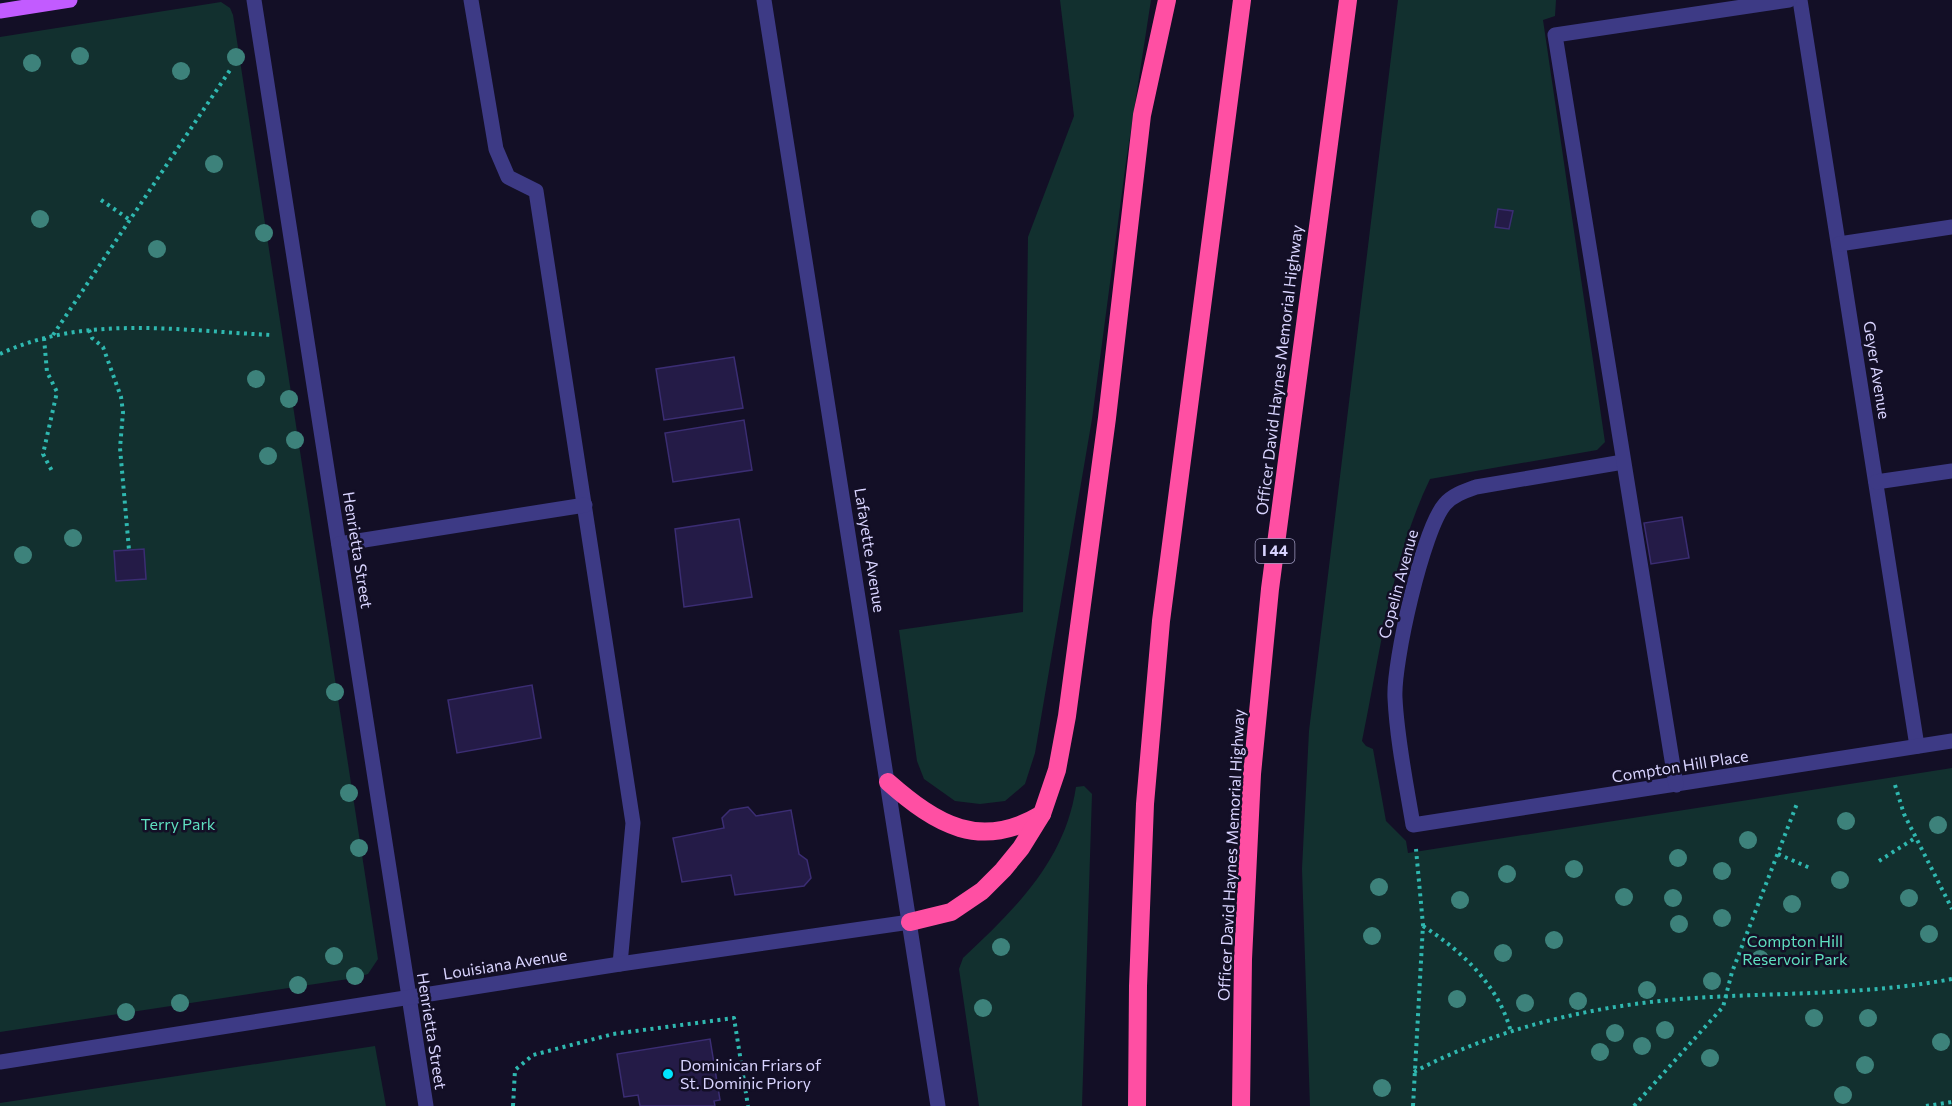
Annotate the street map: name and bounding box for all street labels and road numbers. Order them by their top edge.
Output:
street label: Officer David Haynes Memorial Highway [1251,224,1306,516]
street label: Geyer Avenue [1860,319,1895,420]
street label: Lafayette Avenue [851,486,890,614]
street label: Henrietta Street [340,490,377,610]
street label: Copelin Avenue [1374,527,1421,641]
road number: I 44 [1256,539,1294,563]
street label: Officer David Haynes Memorial Highway [1213,708,1248,1001]
street label: Compton Hill Place [1610,745,1750,786]
street label: Louisiana Avenue [441,944,568,983]
street label: Henrietta Street [414,971,451,1091]

